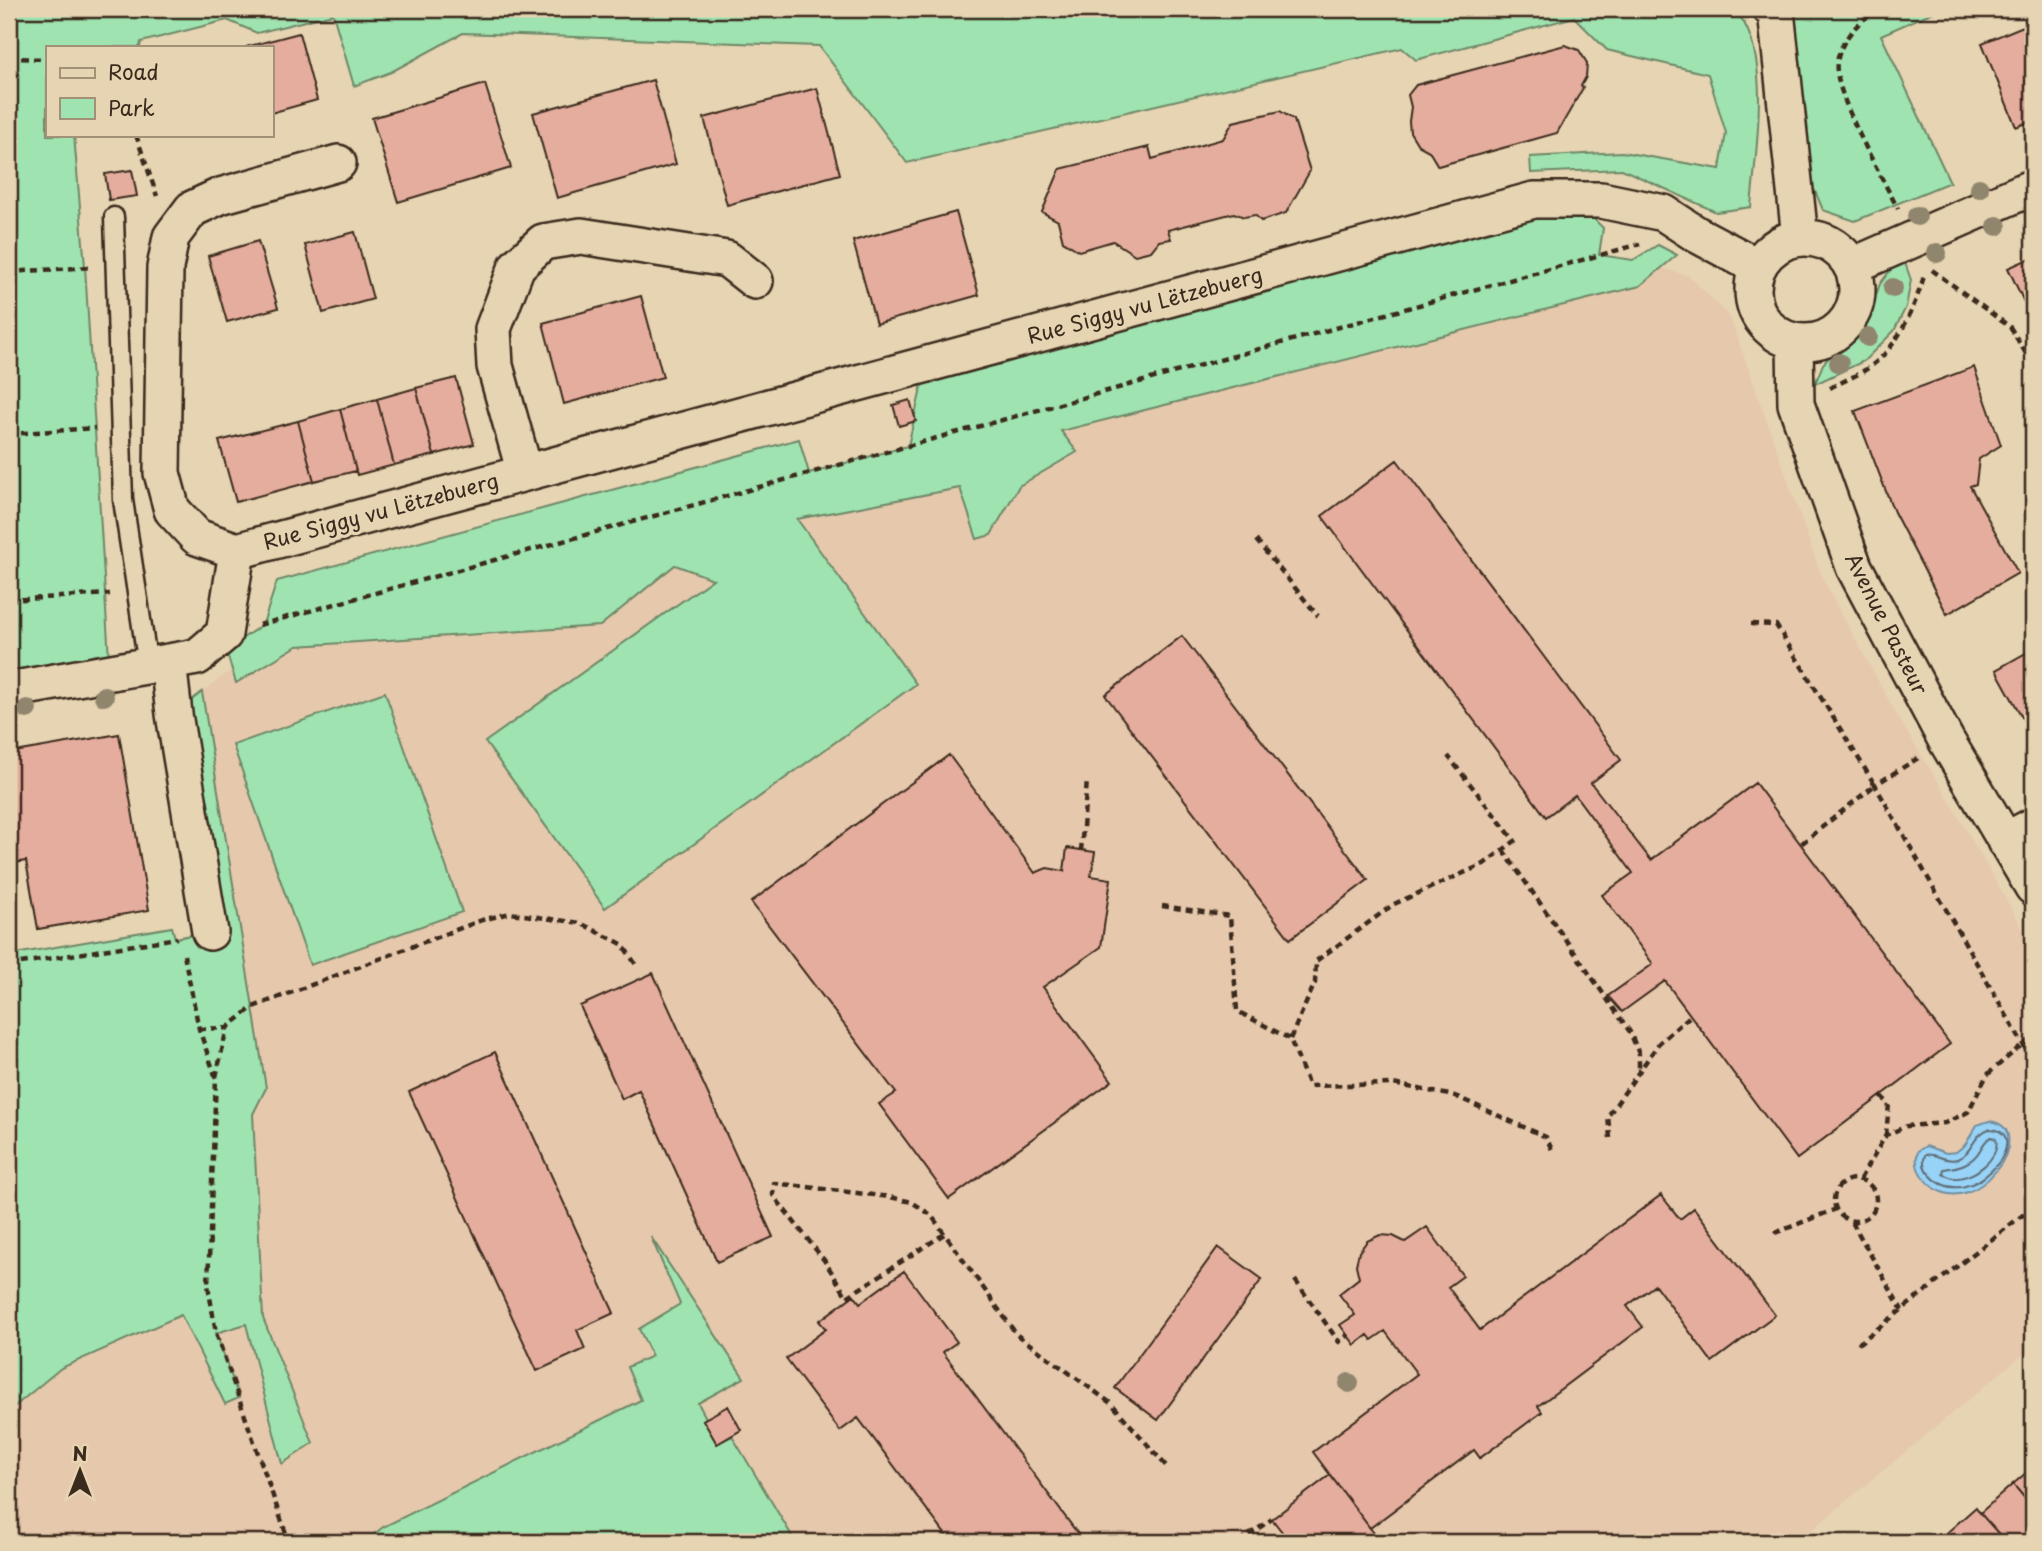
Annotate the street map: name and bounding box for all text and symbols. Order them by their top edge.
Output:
legend [46,46,273,136]
text: Road [108,55,159,87]
text: Park [108,91,155,123]
street label: Rue Siggy vu Lëtzebuerg [1023,257,1266,351]
street label: Rue Siggy vu Lëtzebuerg [259,463,502,557]
street label: Avenue Pasteur [1838,547,1937,700]
north arrow [46,1436,116,1506]
text: N [72,1439,88,1467]

